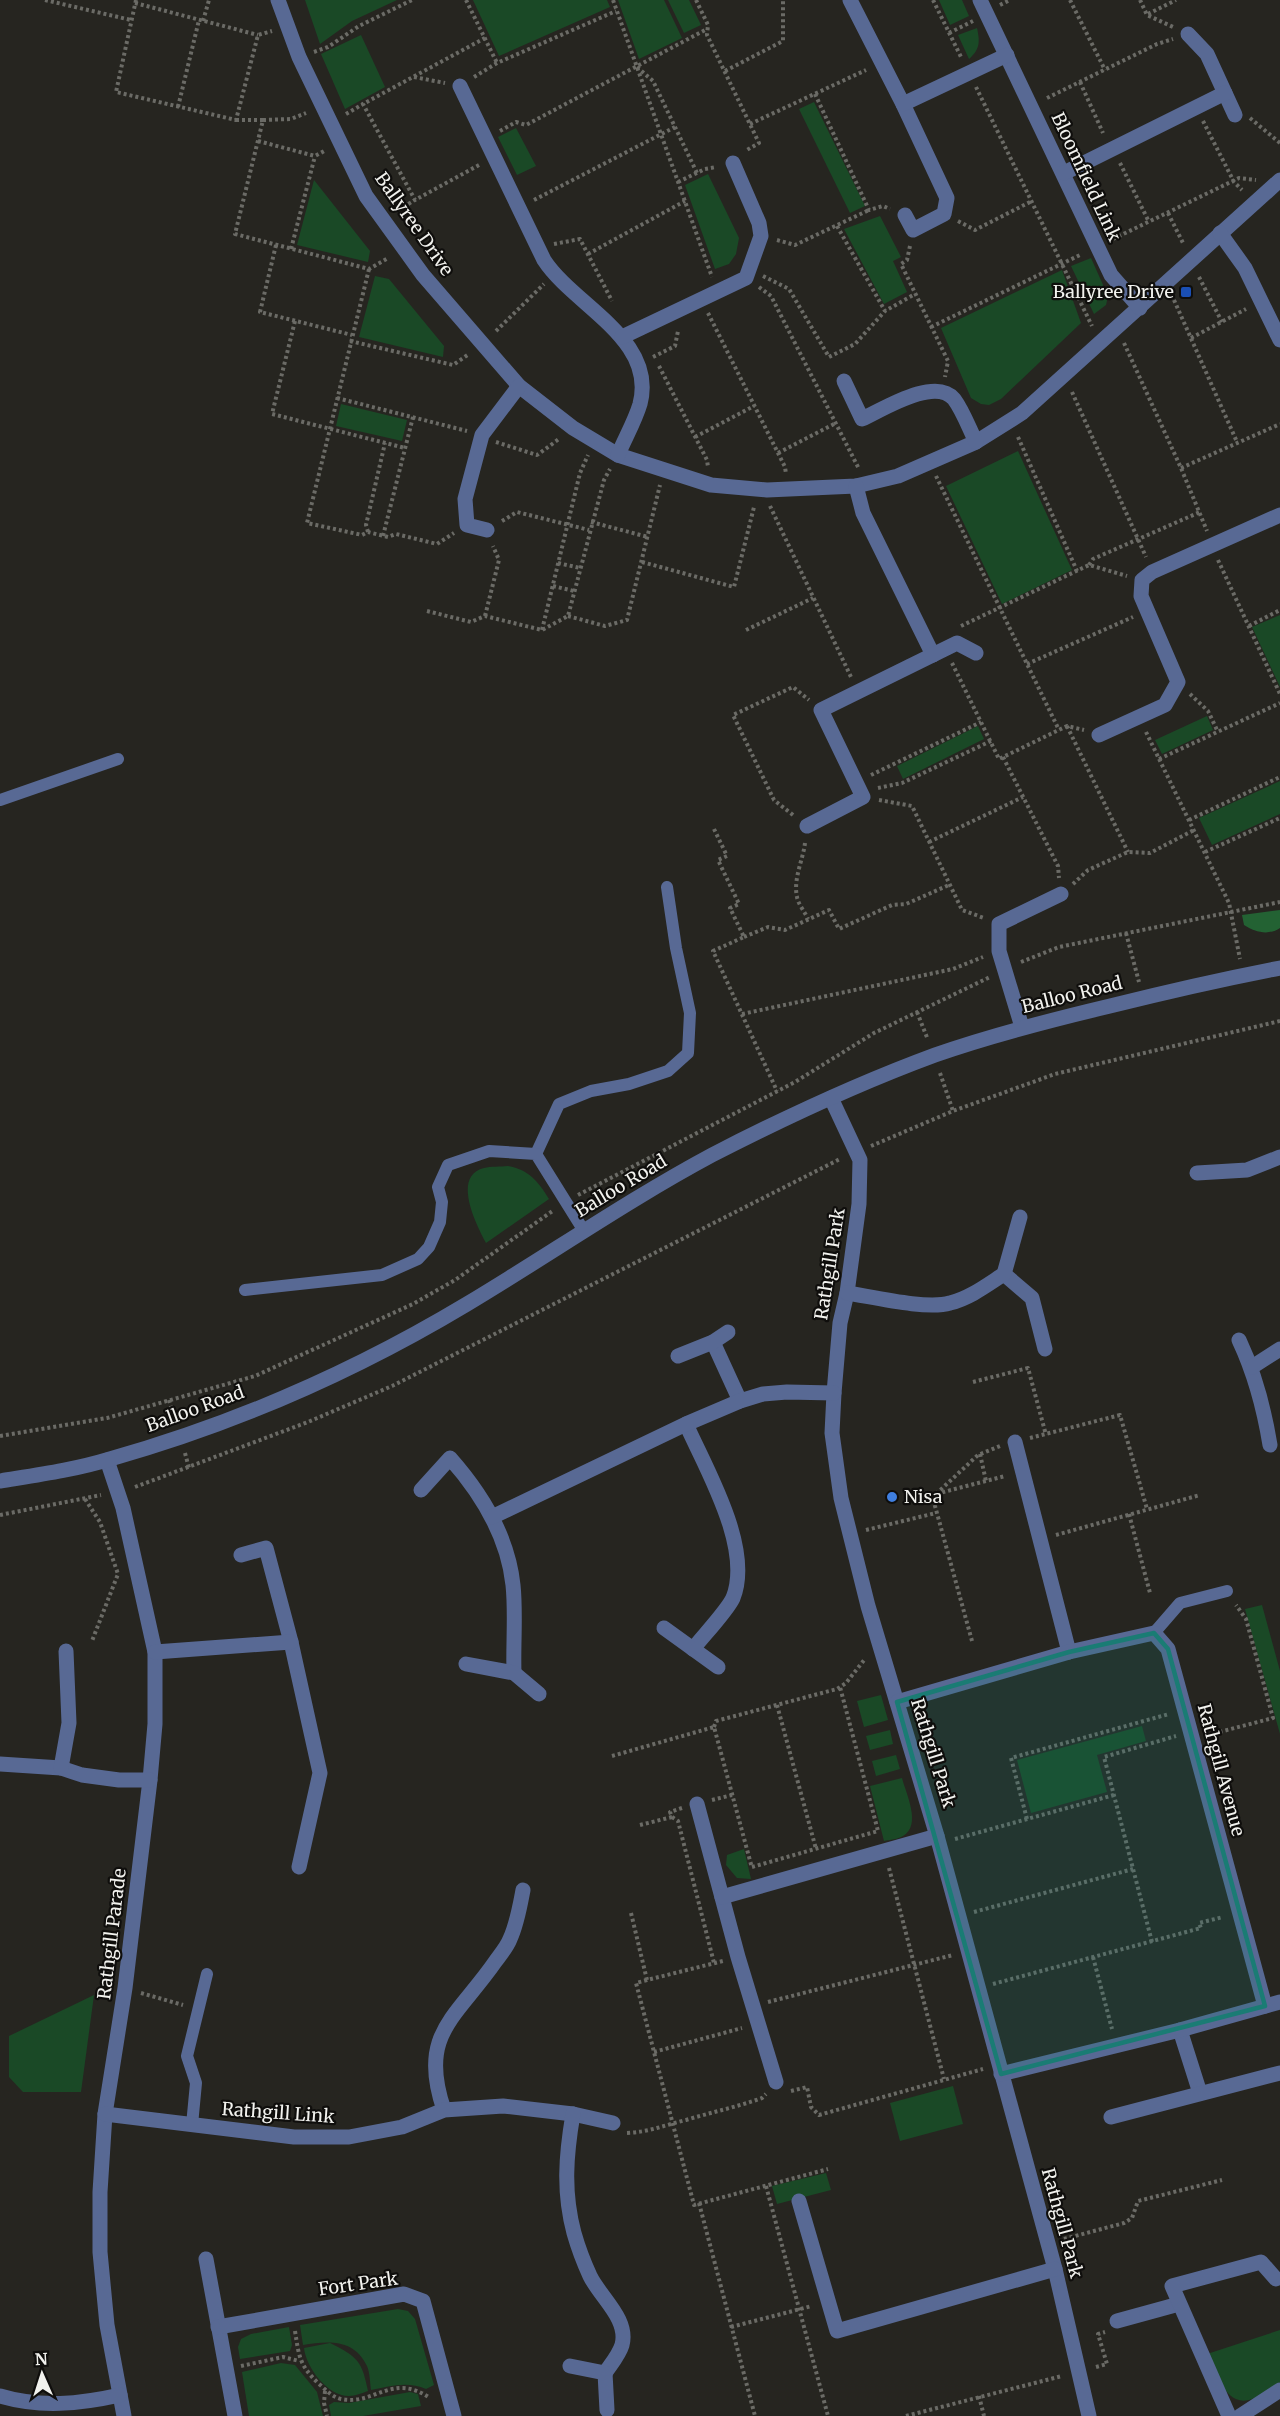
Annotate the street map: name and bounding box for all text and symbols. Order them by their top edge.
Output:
street label: Bloomfield Link [1047,109,1127,246]
street label: Ballyree Drive [370,167,459,280]
place label: Ballyree Drive [1053,280,1174,303]
marker: Ballyree Drive [1179,285,1193,299]
street label: Balloo Road [1019,971,1125,1018]
street label: Balloo Road [571,1149,671,1222]
street label: Rathgill Park [809,1206,850,1322]
street label: Balloo Road [143,1380,247,1437]
place label: Nisa [904,1485,943,1508]
marker: Nisa [885,1490,899,1504]
street label: Rathgill Park [906,1695,961,1811]
street label: Rathgill Avenue [1193,1701,1250,1839]
street label: Rathgill Parade [92,1867,131,2001]
street label: Rathgill Link [221,2097,336,2128]
street label: Rathgill Park [1037,2165,1088,2281]
street label: Fort Park [317,2266,400,2300]
north arrow [12,2344,72,2404]
text: N [34,2349,48,2369]

